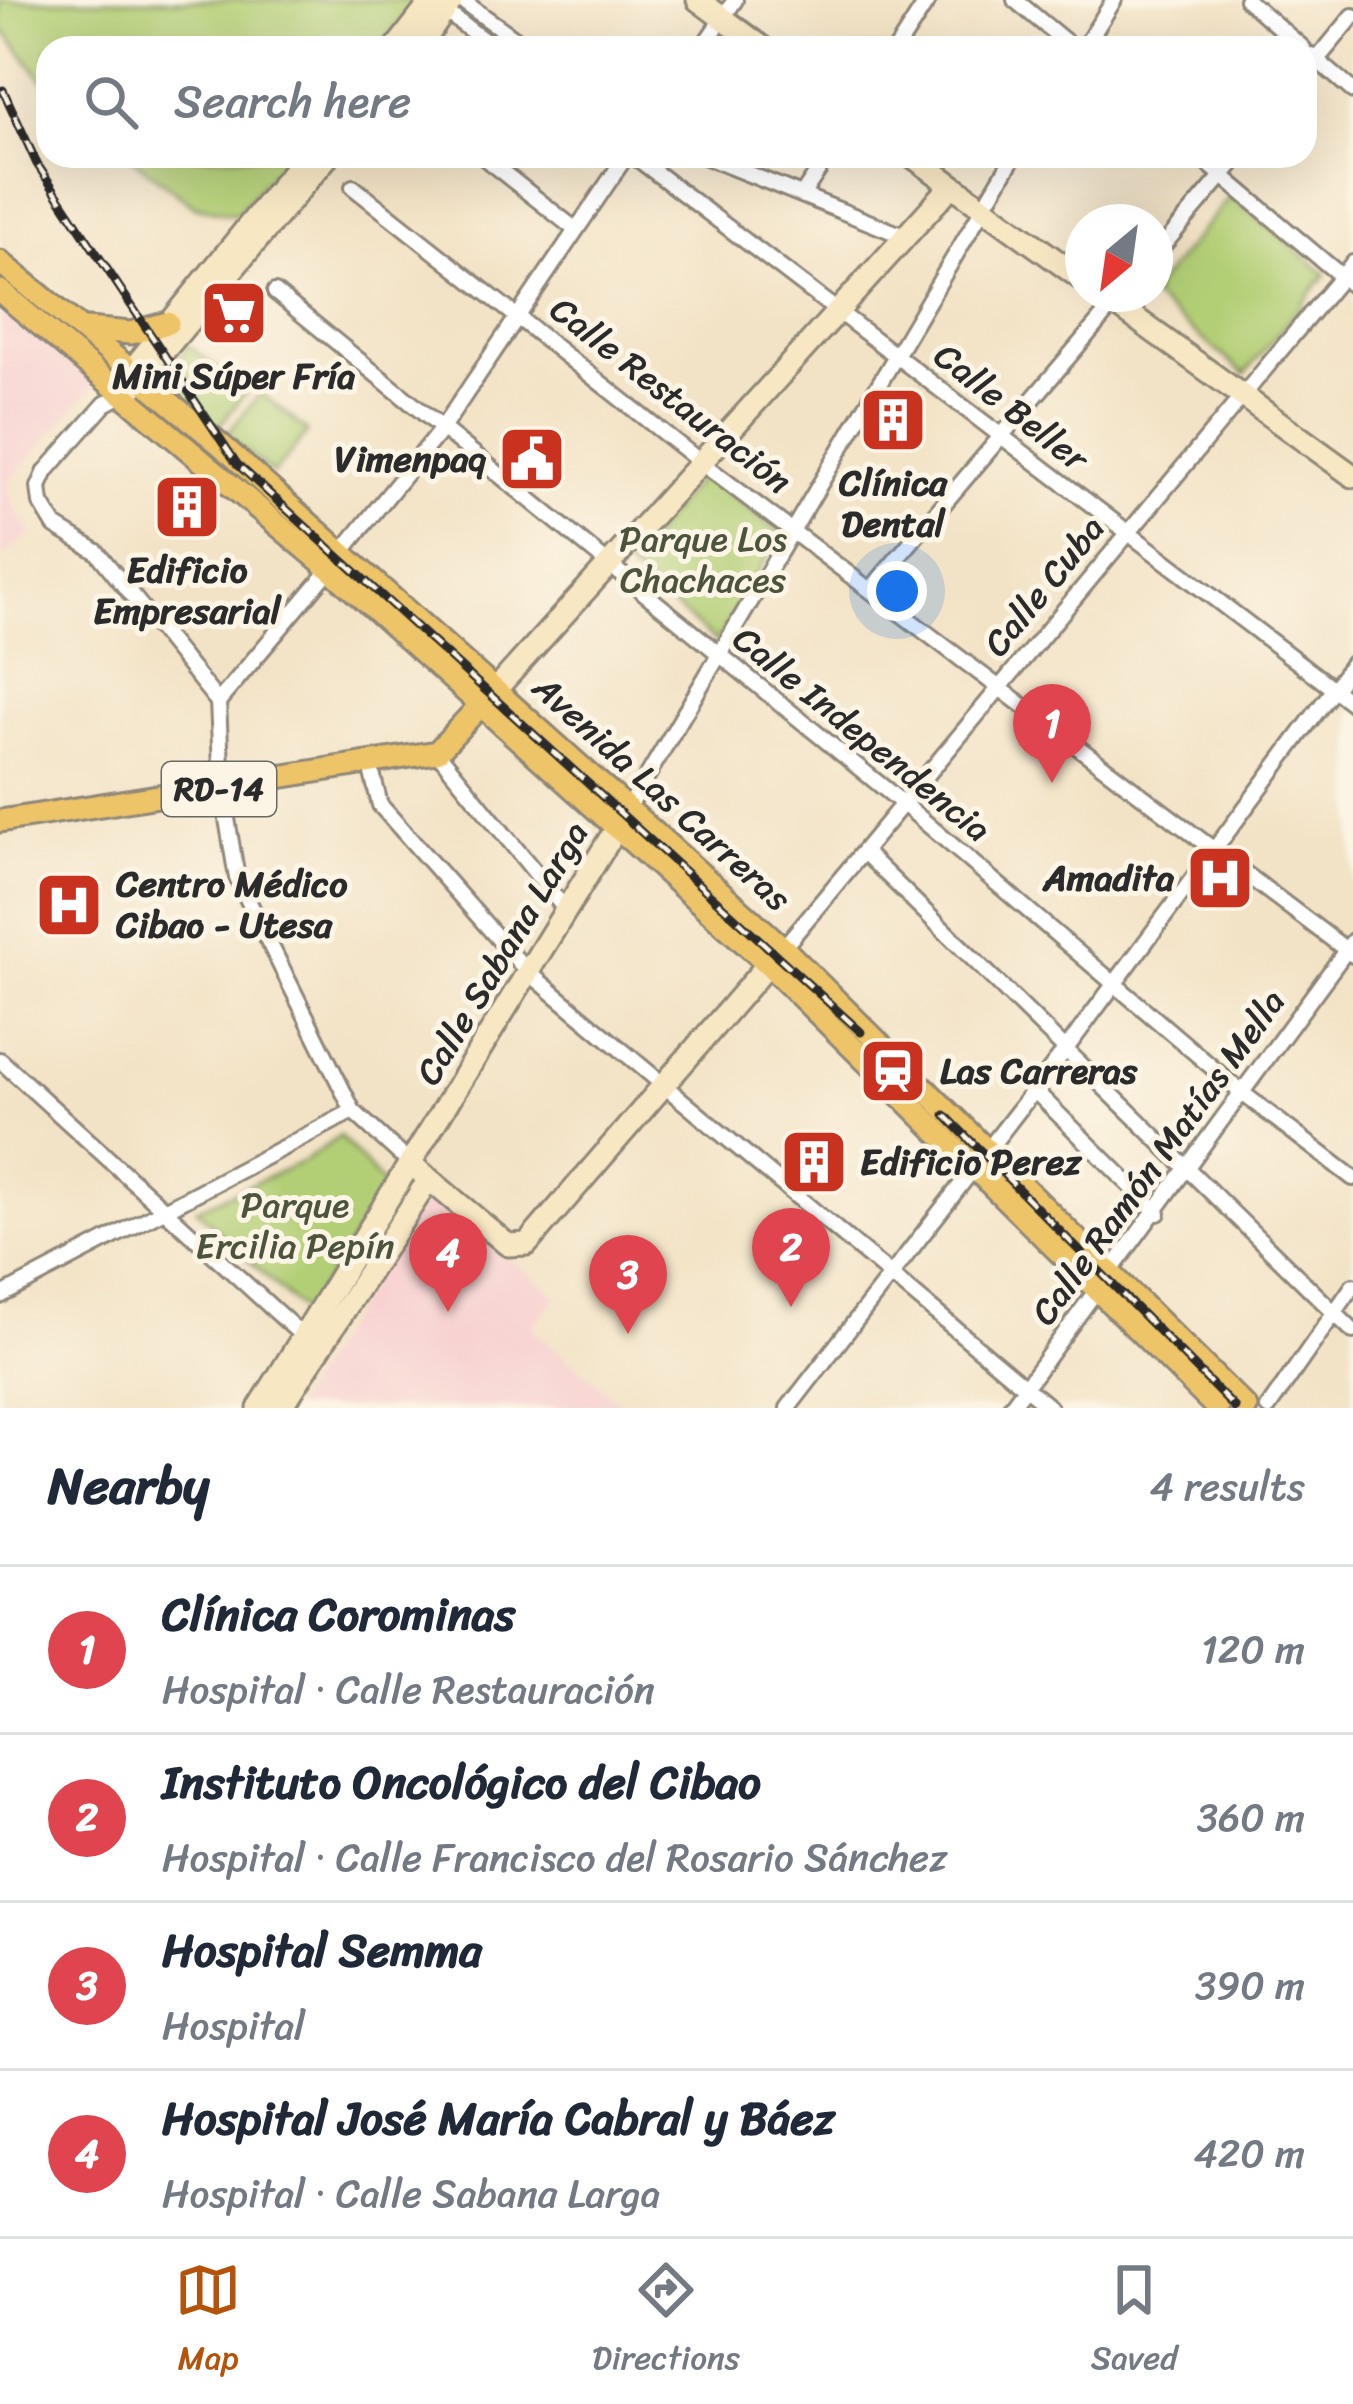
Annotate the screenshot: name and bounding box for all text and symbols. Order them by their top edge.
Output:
search box [36,36,1317,168]
text: Search here [174,62,411,142]
icon: search [78,69,144,135]
north arrow [1065,204,1173,312]
supermarket icon: Mini Súper Fría [199,278,269,348]
street label: Calle Restauración [535,279,807,511]
street label: Calle Beller [919,325,1105,490]
place label: Mini Súper Fría [112,344,355,408]
building icon: Clínica Dental [858,385,928,455]
public building icon: Vimenpaq [497,424,567,494]
place label: Vimenpaq [335,427,486,491]
place label: Clínica Dental [838,451,948,556]
building icon: Edificio Empresarial [152,472,222,542]
street label: Calle Cuba [966,501,1122,671]
park label: Parque Los Chachaces [619,507,787,612]
place label: Edificio Empresarial [93,538,283,643]
your location [867,561,927,621]
street label: Calle Independencia [718,609,1006,859]
street label: Avenida Las Carreras [516,657,807,928]
pin: 1 [1013,684,1091,783]
road number: RD-14 [162,762,276,816]
street label: Calle Sabana Larga [397,808,607,1098]
hospital icon: Amadita [1185,843,1255,913]
place label: Amadita [1041,846,1175,910]
place label: Centro Médico Cibao - Utesa [115,852,348,957]
hospital icon: Centro Médico Cibao - Utesa [34,870,104,940]
street label: Calle Ramón Matías Mella [1013,975,1303,1339]
station icon: Las Carreras [858,1036,928,1106]
place label: Las Carreras [940,1039,1138,1103]
building icon: Edificio Perez [779,1127,849,1197]
place label: Edificio Perez [860,1130,1083,1194]
park label: Parque Ercilia Pepín [196,1173,394,1278]
pin: 2 [752,1208,830,1307]
pin: 4 [409,1213,487,1312]
pin: 3 [589,1235,667,1334]
text: Nearby [48,1441,209,1531]
text: 4 results [1150,1452,1305,1521]
text: Clínica Corominas [162,1575,515,1655]
text: 1 [79,1615,95,1684]
text: 120 m [1201,1615,1305,1684]
text: Hospital · Calle Restauración [162,1655,655,1724]
text: Instituto Oncológico del Cibao [162,1743,761,1823]
text: 2 [76,1783,98,1852]
text: 360 m [1197,1783,1305,1852]
text: Hospital · Calle Francisco del Rosario Sánchez [162,1823,948,1892]
text: Hospital Semma [162,1911,482,1991]
text: 3 [76,1951,98,2020]
text: 390 m [1195,1951,1305,2020]
text: Hospital [162,1991,305,2060]
text: Hospital José María Cabral y Báez [162,2079,835,2159]
text: 4 [75,2119,99,2188]
text: 420 m [1193,2119,1305,2188]
text: Hospital · Calle Sabana Larga [162,2159,660,2228]
tab: Map [175,2257,241,2387]
tab: Directions [592,2257,740,2387]
tab: Saved [1091,2257,1178,2387]

